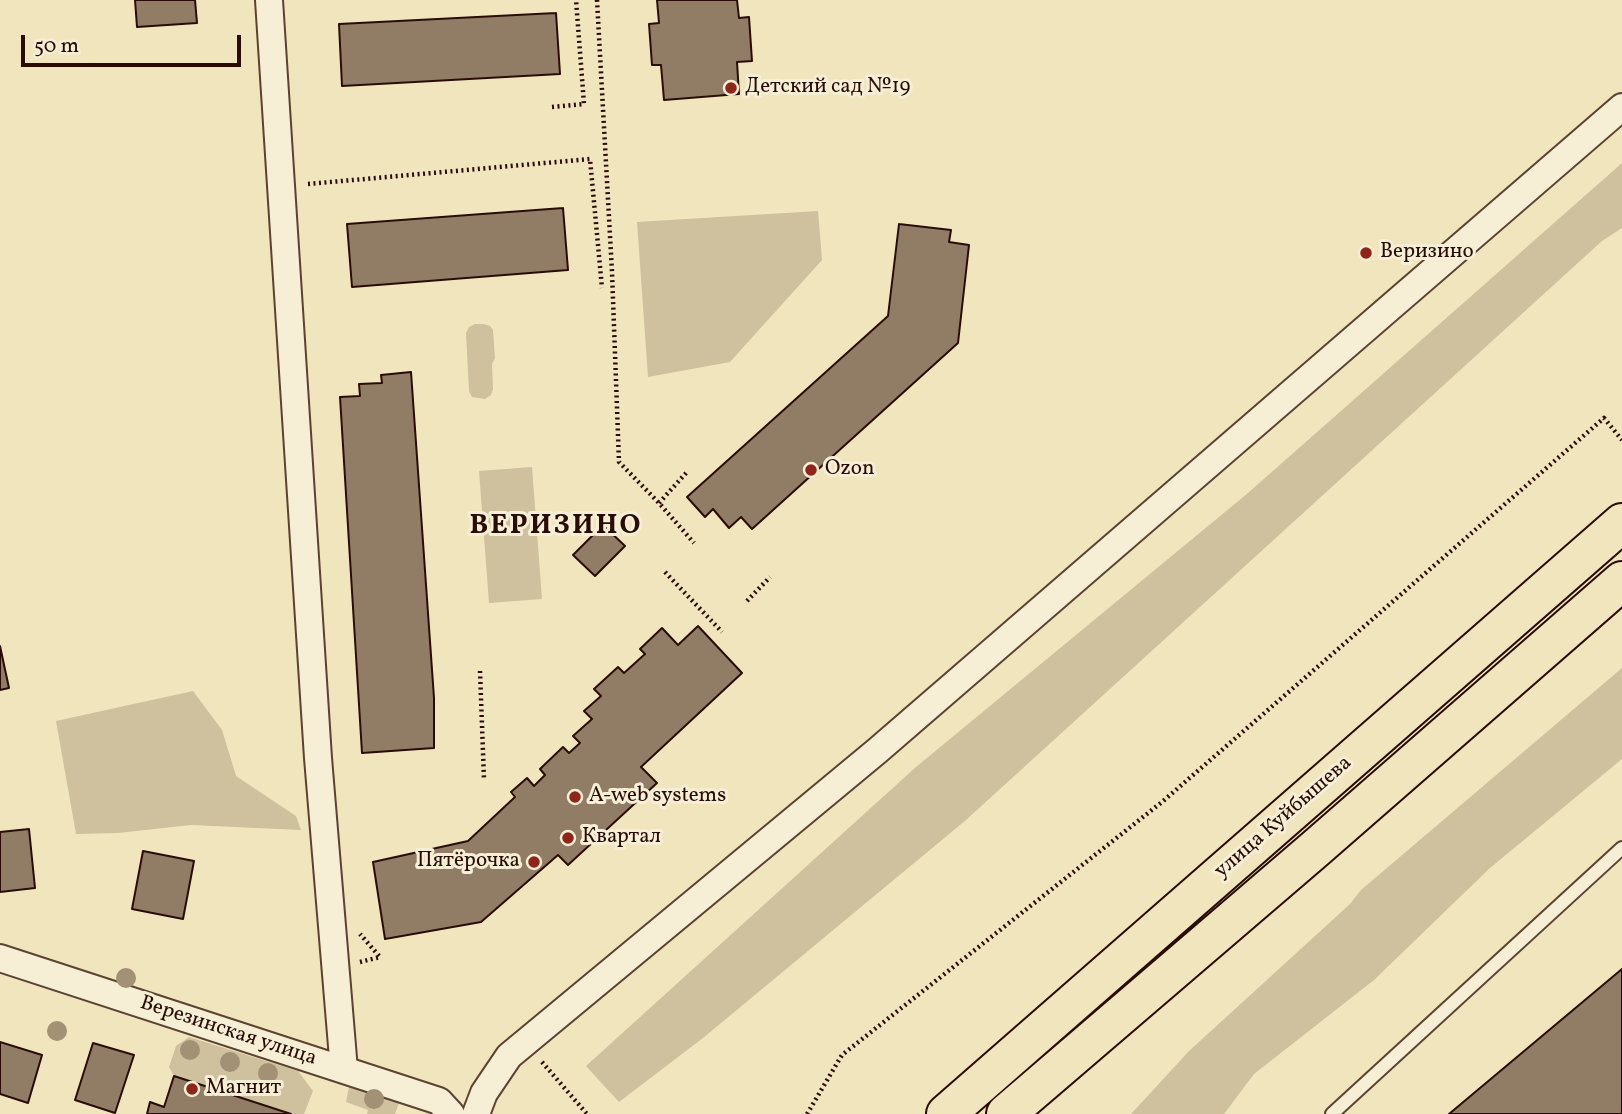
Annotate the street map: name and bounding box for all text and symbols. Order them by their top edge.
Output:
scale bar [24,21,245,65]
text: 50 m [34,32,79,61]
place label: Детский сад №19 [745,75,910,101]
marker: Детский сад №19 [723,80,739,96]
place label: Веризино [1380,240,1474,266]
marker: Веризино [1358,245,1374,261]
place label: Ozon [825,457,875,483]
marker: Ozon [803,462,819,478]
district label: ВЕРИЗИНО [471,511,641,545]
street label: улица Куйбышева [1210,751,1358,885]
place label: A-web systems [589,784,726,810]
marker: A-web systems [567,789,583,805]
place label: Квартал [582,825,661,851]
marker: Квартал [560,830,576,846]
place label: Пятёрочка [417,849,520,875]
marker: Пятёрочка [526,854,542,870]
street label: Верезинская улица [136,992,320,1072]
place label: Магнит [206,1076,281,1102]
marker: Магнит [184,1081,200,1097]

